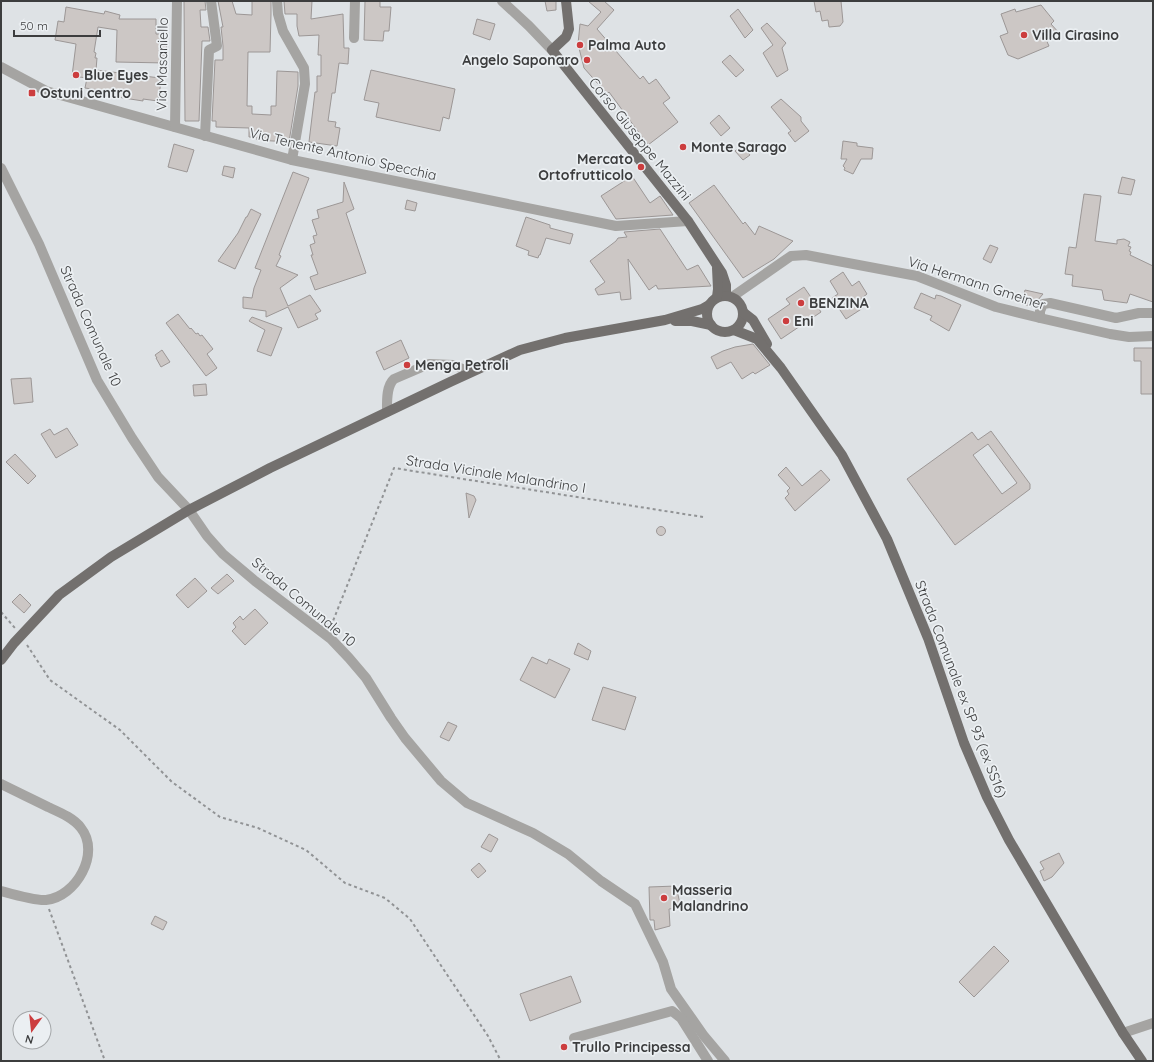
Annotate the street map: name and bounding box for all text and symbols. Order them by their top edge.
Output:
scale bar [14,12,100,38]
street label: Via Masaniello [152,17,172,111]
text: 50 m [20,18,48,33]
place label: Villa Cirasino [1032,26,1119,44]
marker: Villa Cirasino [1019,30,1029,40]
place label: Palma Auto [588,36,666,54]
marker: Palma Auto [575,40,585,50]
place label: Angelo Saponaro [462,51,579,69]
marker: Angelo Saponaro [582,55,592,65]
place label: Blue Eyes [84,66,149,84]
marker: Blue Eyes [71,70,81,80]
street label: Corso Giuseppe Mazzini [585,74,695,204]
place label: Ostuni centro [40,84,131,102]
marker: Ostuni centro [27,88,37,98]
street label: Via Tenente Antonio Specchia [248,124,438,184]
place label: Monte Sarago [691,138,787,156]
marker: Monte Sarago [678,142,688,152]
place label: Mercato Ortofrutticolo [538,150,633,184]
marker: Mercato Ortofrutticolo [636,162,646,172]
street label: Via Hermann Gmeiner [906,252,1049,314]
street label: Strada Comunale 10 [56,263,126,389]
place label: BENZINA [809,294,869,312]
marker: BENZINA [796,298,806,308]
place label: Eni [794,312,814,330]
marker: Eni [781,316,791,326]
place label: Menga Petroli [415,356,509,374]
marker: Menga Petroli [402,360,412,370]
street label: Strada Vicinale Malandrino I [405,451,587,497]
street label: Strada Comunale 10 [248,553,360,651]
street label: Strada Comunale ex SP 93 (ex SS16) [911,578,1011,800]
place label: Masseria Malandrino [672,881,749,915]
marker: Masseria Malandrino [659,893,669,903]
north arrow [12,1010,52,1050]
text: N [24,1032,35,1047]
place label: Trullo Principessa [572,1038,691,1056]
marker: Trullo Principessa [559,1042,569,1052]

